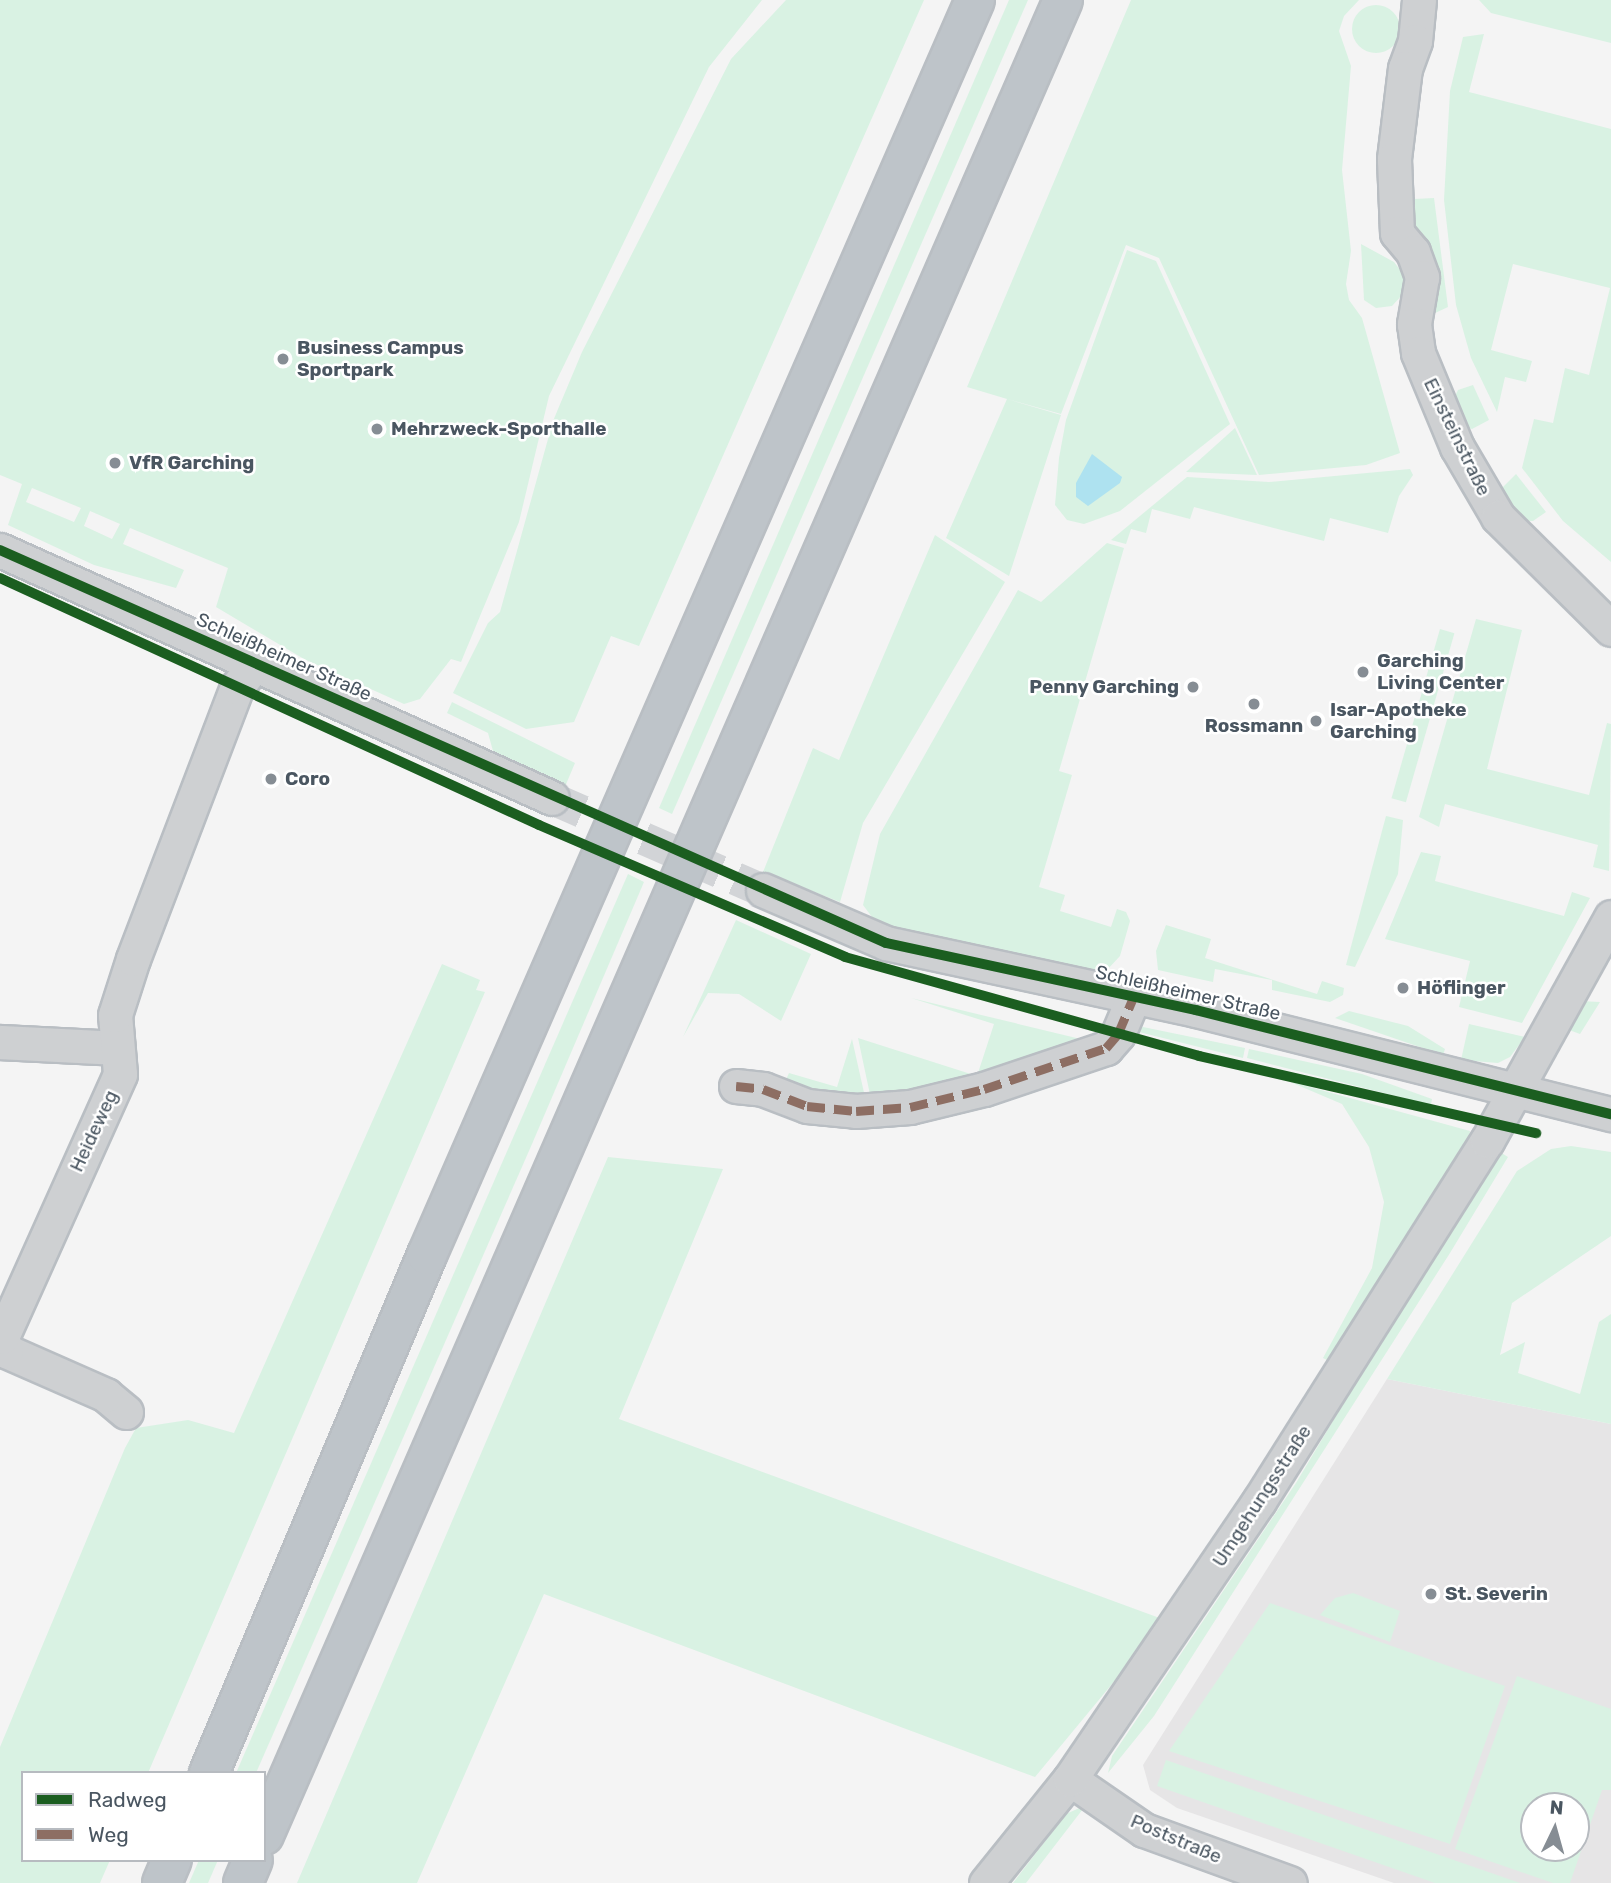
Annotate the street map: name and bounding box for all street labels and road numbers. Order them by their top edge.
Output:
street label: Einsteinstraße [1419,374,1495,500]
street label: Schleißheimer Straße [193,608,375,706]
street label: Schleißheimer Straße [1093,961,1283,1025]
street label: Heideweg [65,1087,123,1175]
street label: Umgehungsstraße [1208,1421,1316,1571]
street label: Poststraße [1127,1810,1225,1868]

